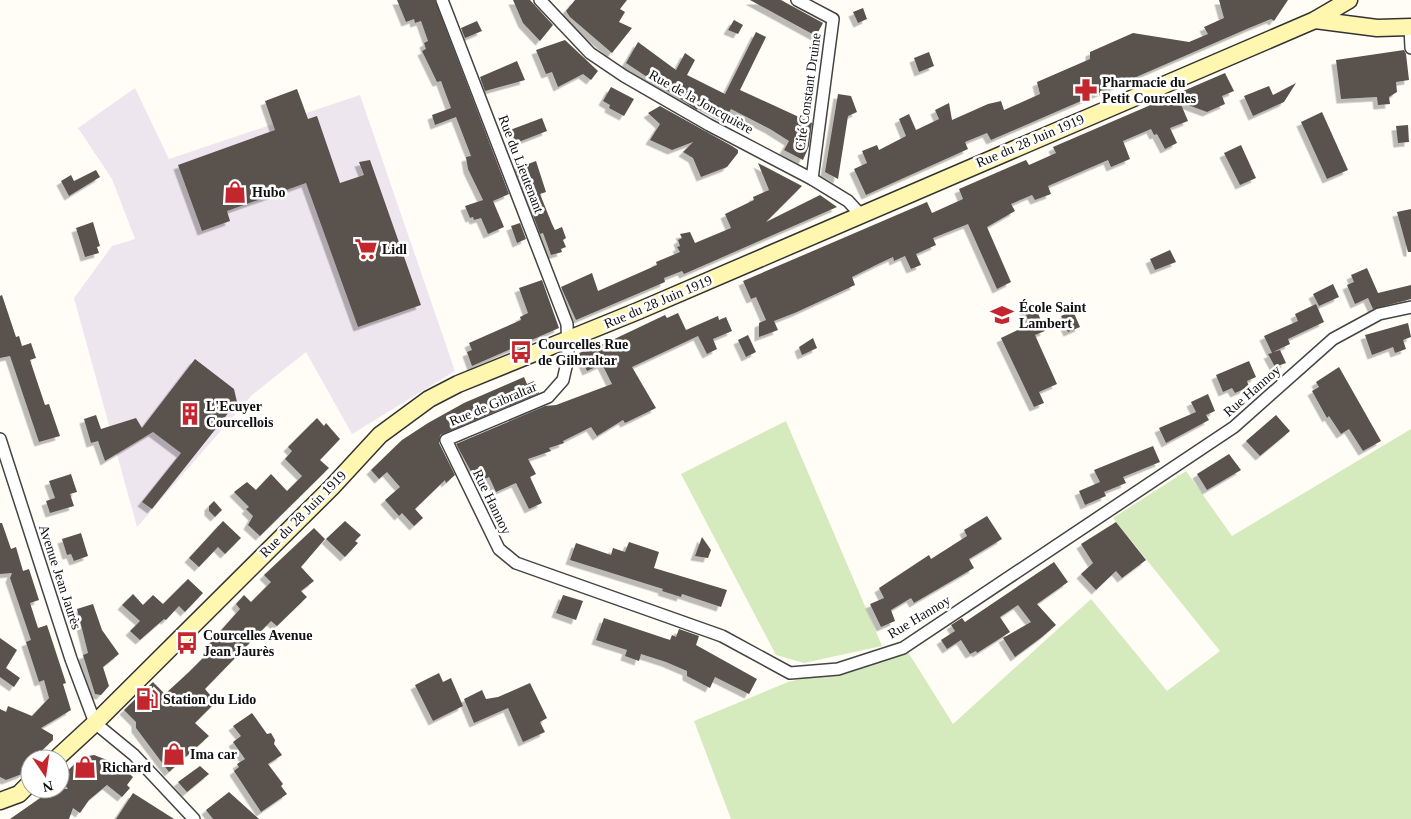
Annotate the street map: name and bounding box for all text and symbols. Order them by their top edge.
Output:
street label: Cité Constant Druine [792,32,824,152]
street label: Rue de la Joncquière [646,67,756,137]
place label: Pharmacie du Petit Courcelles [1102,75,1197,106]
pharmacy icon: Pharmacie du Petit Courcelles [1073,77,1099,103]
street label: Rue du 28 Juin 1919 [974,111,1086,171]
street label: Rue du Lieutenant [495,113,547,215]
shop icon: Hubo [222,179,248,205]
place label: Hubo [252,185,285,200]
supermarket icon: Lidl [353,236,379,262]
place label: Lidl [382,242,407,257]
street label: Rue du 28 Juin 1919 [602,272,714,332]
place label: École Saint Lambert [1019,299,1087,331]
school or university icon: École Saint Lambert [989,302,1015,328]
place label: Courcelles Rue de Gilbraltar [538,337,628,368]
bus stop icon: Courcelles Rue de Gilbraltar [508,339,534,365]
street label: Rue Hannoy [1221,362,1283,420]
street label: Rue de Gibraltar [447,379,539,429]
place label: L'Ecuyer Courcellois [206,399,274,430]
building icon: L'Ecuyer Courcellois [177,401,203,427]
street label: Rue Hannoy [470,467,514,537]
street label: Rue du 28 Juin 1919 [257,468,349,560]
street label: Avenue Jean Jaurès [36,523,84,631]
street label: Rue Hannoy [885,592,953,642]
place label: Courcelles Avenue Jean Jaurès [203,628,313,659]
bus stop icon: Courcelles Avenue Jean Jaurès [174,630,200,656]
fuel station icon: Station du Lido [134,686,160,712]
place label: Station du Lido [163,692,256,707]
shop icon: Ima car [161,741,187,767]
place label: Ima car [190,747,237,762]
north arrow [20,749,70,799]
shop icon: Richard [72,754,98,780]
place label: Richard [102,760,151,775]
text: N [41,778,54,795]

